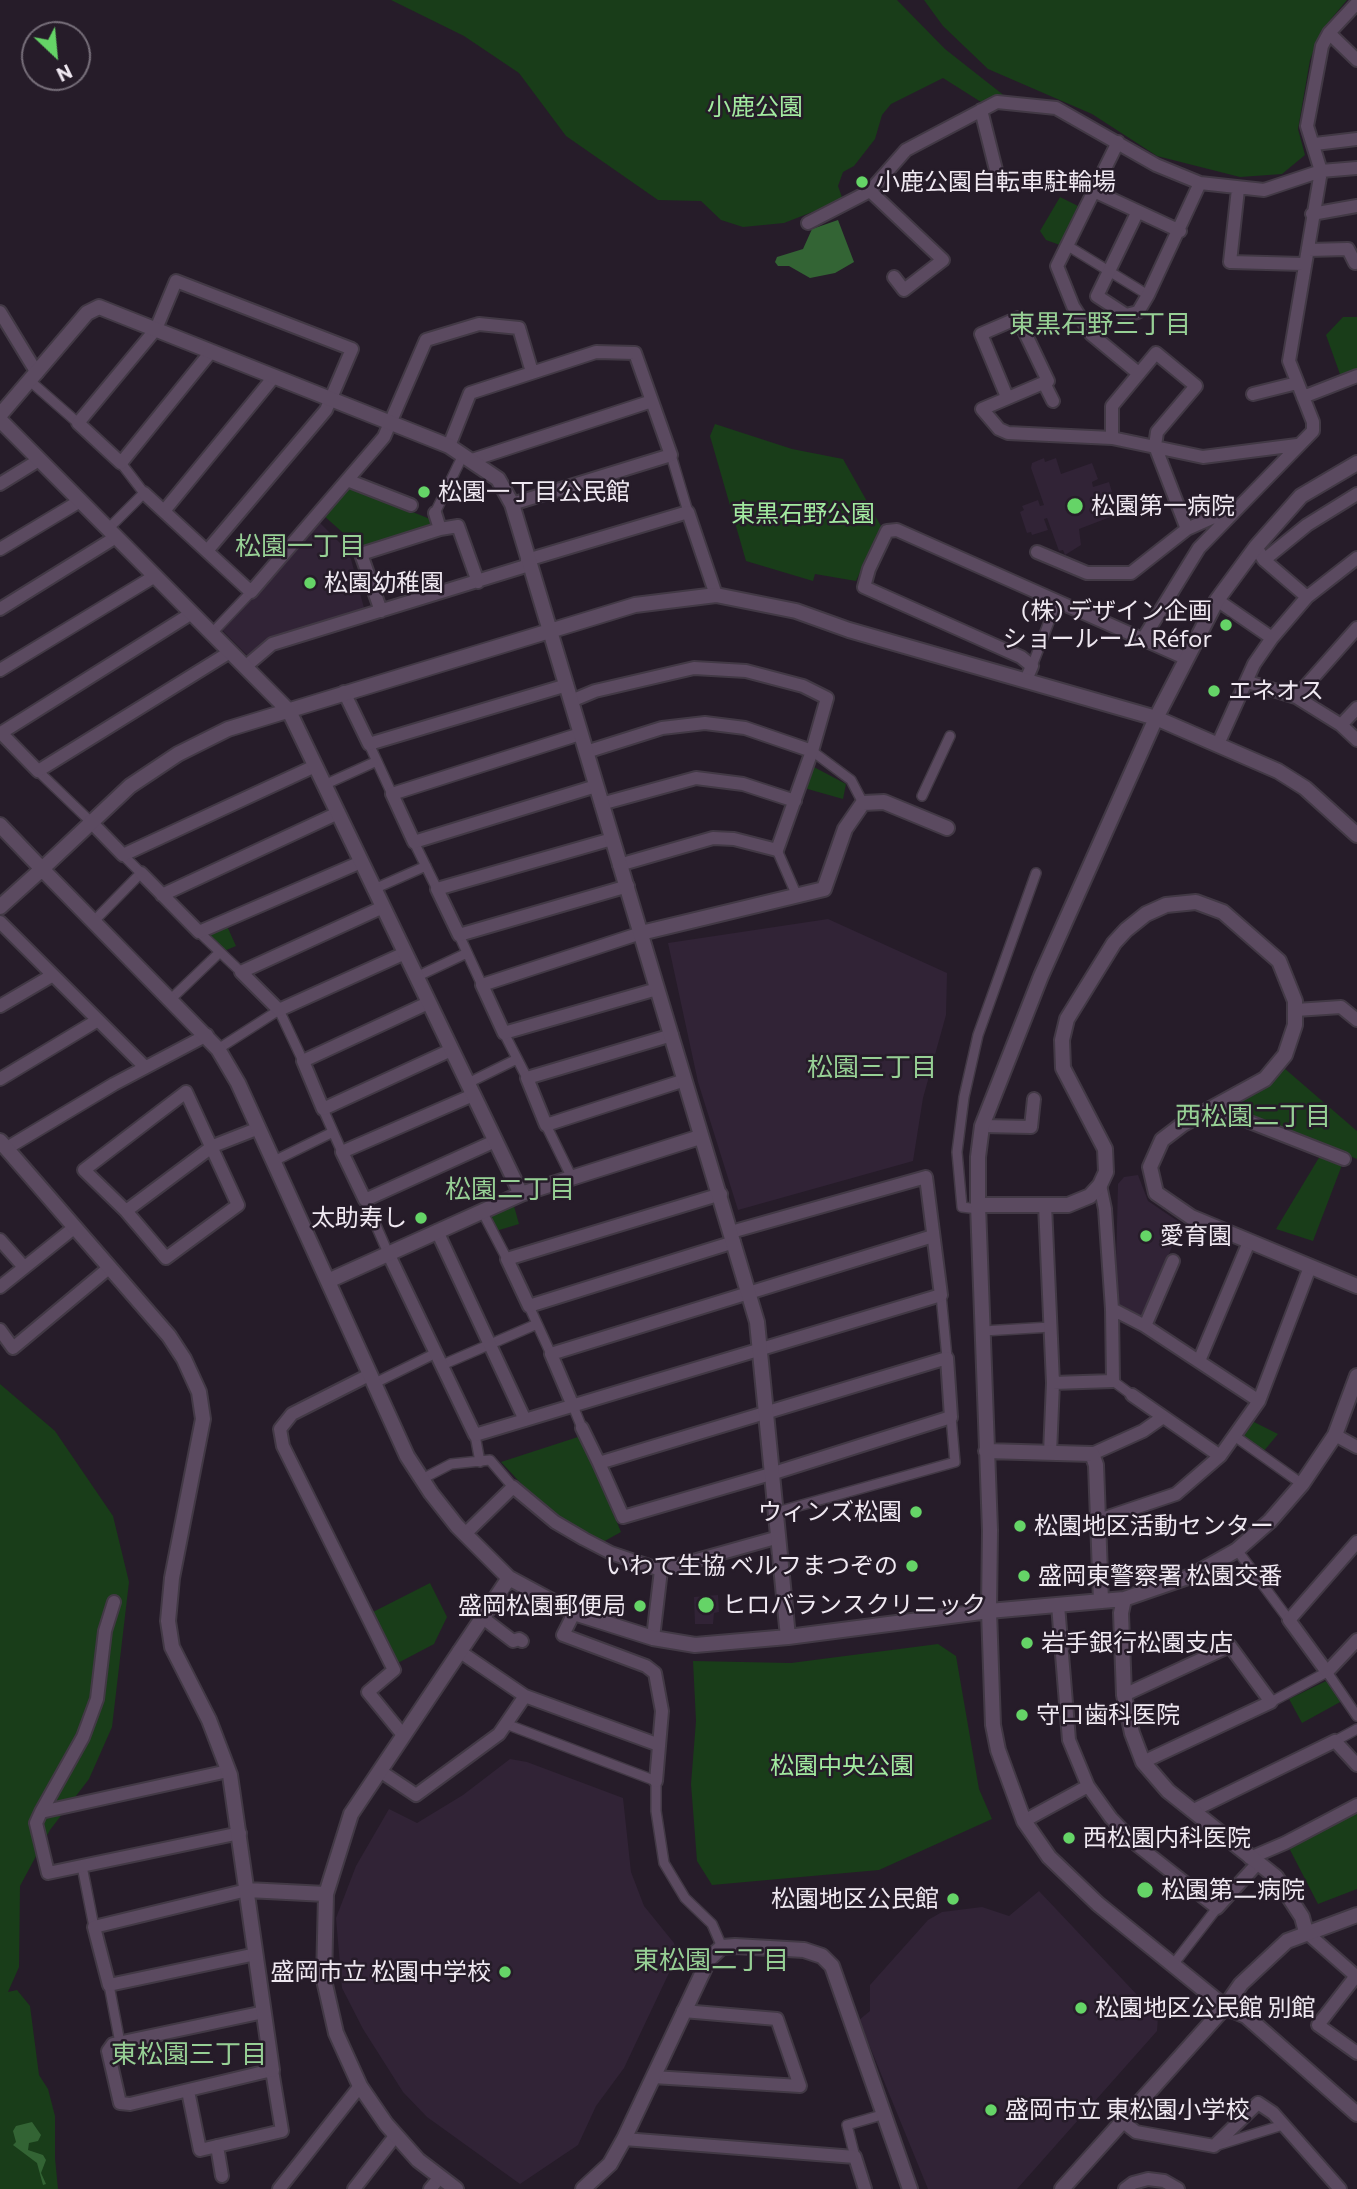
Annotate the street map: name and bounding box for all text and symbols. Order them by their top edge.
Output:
north arrow [21,21,91,91]
text: N [53,60,76,87]
park label: 小鹿公園 [707,93,803,121]
place label: 小鹿公園自転車駐輪場 [876,168,1116,196]
marker: 小鹿公園自転車駐輪場 [854,174,870,190]
district label: 東黒石野三丁目 [1009,308,1191,340]
place label: 松園一丁目公民館 [438,478,630,506]
marker: 松園一丁目公民館 [416,484,432,500]
place label: 松園第一病院 [1091,492,1235,520]
marker: 松園第一病院 [1065,496,1085,516]
park label: 東黒石野公園 [731,500,875,528]
district label: 松園一丁目 [235,530,365,562]
place label: 松園幼稚園 [324,569,444,597]
marker: 松園幼稚園 [302,575,318,591]
place label: (株) デザイン企画 ショールーム Réfor [1003,597,1212,653]
marker: (株) デザイン企画 ショールーム Réfor [1218,617,1234,633]
place label: エネオス [1228,677,1324,705]
marker: エネオス [1206,683,1222,699]
district label: 松園三丁目 [807,1051,937,1083]
district label: 西松園二丁目 [1175,1100,1331,1132]
district label: 松園二丁目 [445,1173,575,1205]
place label: 太助寿し [311,1204,407,1232]
marker: 太助寿し [413,1210,429,1226]
place label: 愛育園 [1160,1222,1232,1250]
marker: 愛育園 [1138,1228,1154,1244]
place label: ウィンズ松園 [758,1498,902,1526]
marker: ウィンズ松園 [908,1504,924,1520]
place label: 松園地区活動センター [1034,1512,1274,1540]
marker: 松園地区活動センター [1012,1518,1028,1534]
place label: いわて生協 ベルフまつぞの [605,1552,898,1580]
marker: いわて生協 ベルフまつぞの [904,1558,920,1574]
place label: 盛岡東警察署 松園交番 [1038,1562,1283,1590]
marker: 盛岡東警察署 松園交番 [1016,1568,1032,1584]
place label: ヒロバランスクリニック [722,1591,986,1619]
place label: 盛岡松園郵便局 [458,1592,626,1620]
marker: ヒロバランスクリニック [696,1595,716,1615]
marker: 盛岡松園郵便局 [632,1598,648,1614]
place label: 岩手銀行松園支店 [1041,1629,1233,1657]
marker: 岩手銀行松園支店 [1019,1635,1035,1651]
place label: 守口歯科医院 [1036,1701,1180,1729]
marker: 守口歯科医院 [1014,1707,1030,1723]
park label: 松園中央公園 [770,1752,914,1780]
place label: 西松園内科医院 [1083,1824,1251,1852]
marker: 西松園内科医院 [1061,1830,1077,1846]
place label: 松園第二病院 [1161,1876,1305,1904]
marker: 松園第二病院 [1135,1880,1155,1900]
place label: 松園地区公民館 [771,1885,939,1913]
marker: 松園地区公民館 [945,1891,961,1907]
district label: 東松園二丁目 [633,1944,789,1976]
place label: 盛岡市立 松園中学校 [270,1958,491,1986]
marker: 盛岡市立 松園中学校 [497,1964,513,1980]
place label: 松園地区公民館 別館 [1095,1994,1316,2022]
marker: 松園地区公民館 別館 [1073,2000,1089,2016]
district label: 東松園三丁目 [111,2038,267,2070]
place label: 盛岡市立 東松園小学校 [1005,2096,1250,2124]
marker: 盛岡市立 東松園小学校 [983,2102,999,2118]

